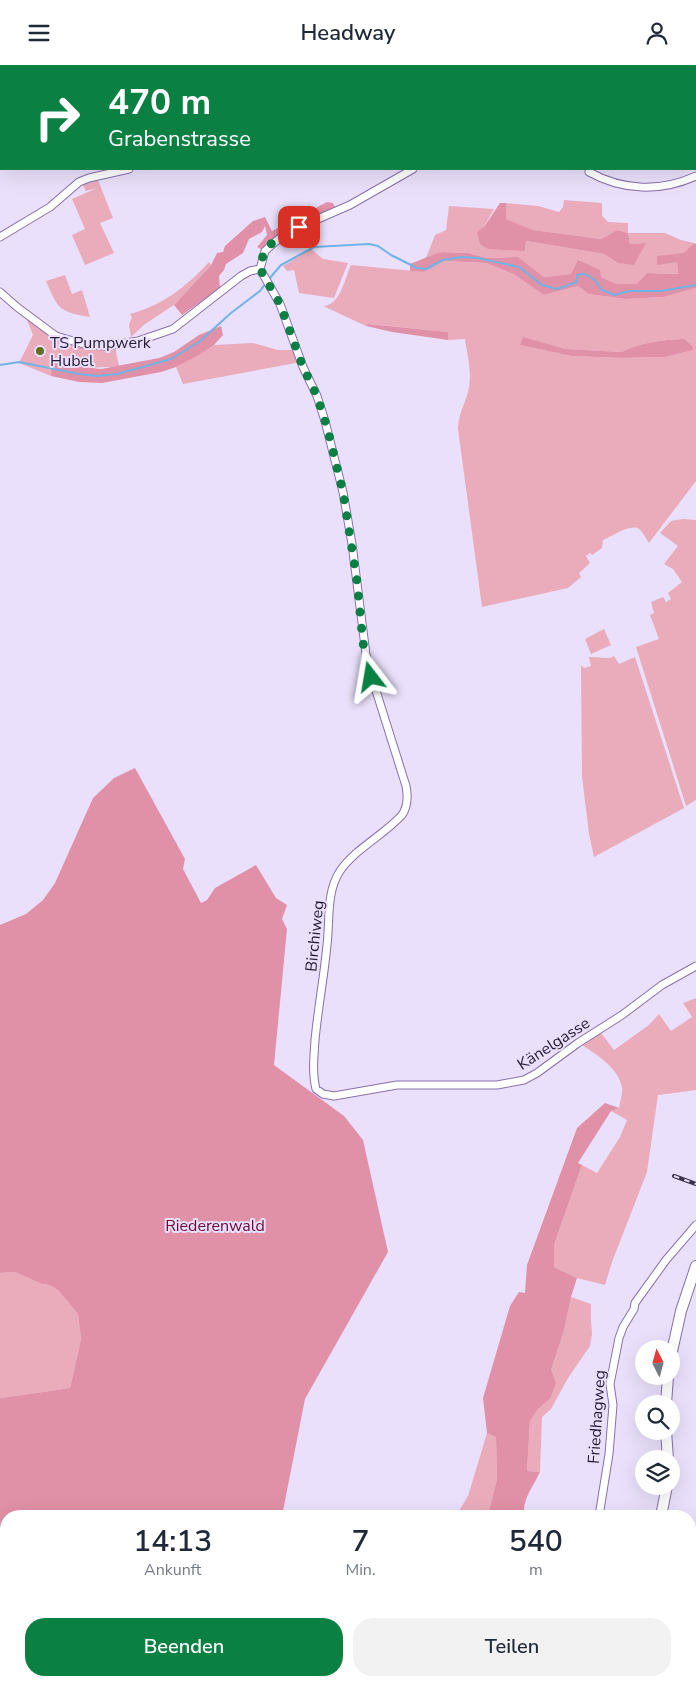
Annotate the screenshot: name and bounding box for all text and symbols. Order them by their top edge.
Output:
text: Headway [300,18,396,48]
icon: menu [25,19,53,47]
icon: person [643,19,671,47]
text: 470 m [108,79,211,126]
icon: right [25,85,90,150]
text: Grabenstrasse [108,124,251,154]
pin [278,206,320,248]
icon: arrive [285,213,313,241]
place label: TS Pumpwerk Hubel [50,332,152,372]
marker: TS Pumpwerk Hubel [34,345,46,357]
position arrow [344,650,396,702]
street label: Birchiweg [300,899,330,973]
street label: Känelgasse [513,1012,594,1076]
park label: Riederenwald [165,1215,265,1237]
north arrow [635,1340,680,1385]
map controls [635,1340,680,1495]
street label: Friedhagweg [583,1369,611,1465]
button: search [635,1395,680,1440]
button: layers [635,1450,680,1495]
text: 14:13 [133,1521,212,1562]
text: 7 [352,1521,370,1562]
text: 540 [509,1521,563,1562]
text: Ankunft [144,1559,201,1581]
text: Min. [345,1559,376,1581]
text: m [529,1559,543,1581]
button: Beenden [25,1618,343,1676]
button: Teilen [353,1618,671,1676]

